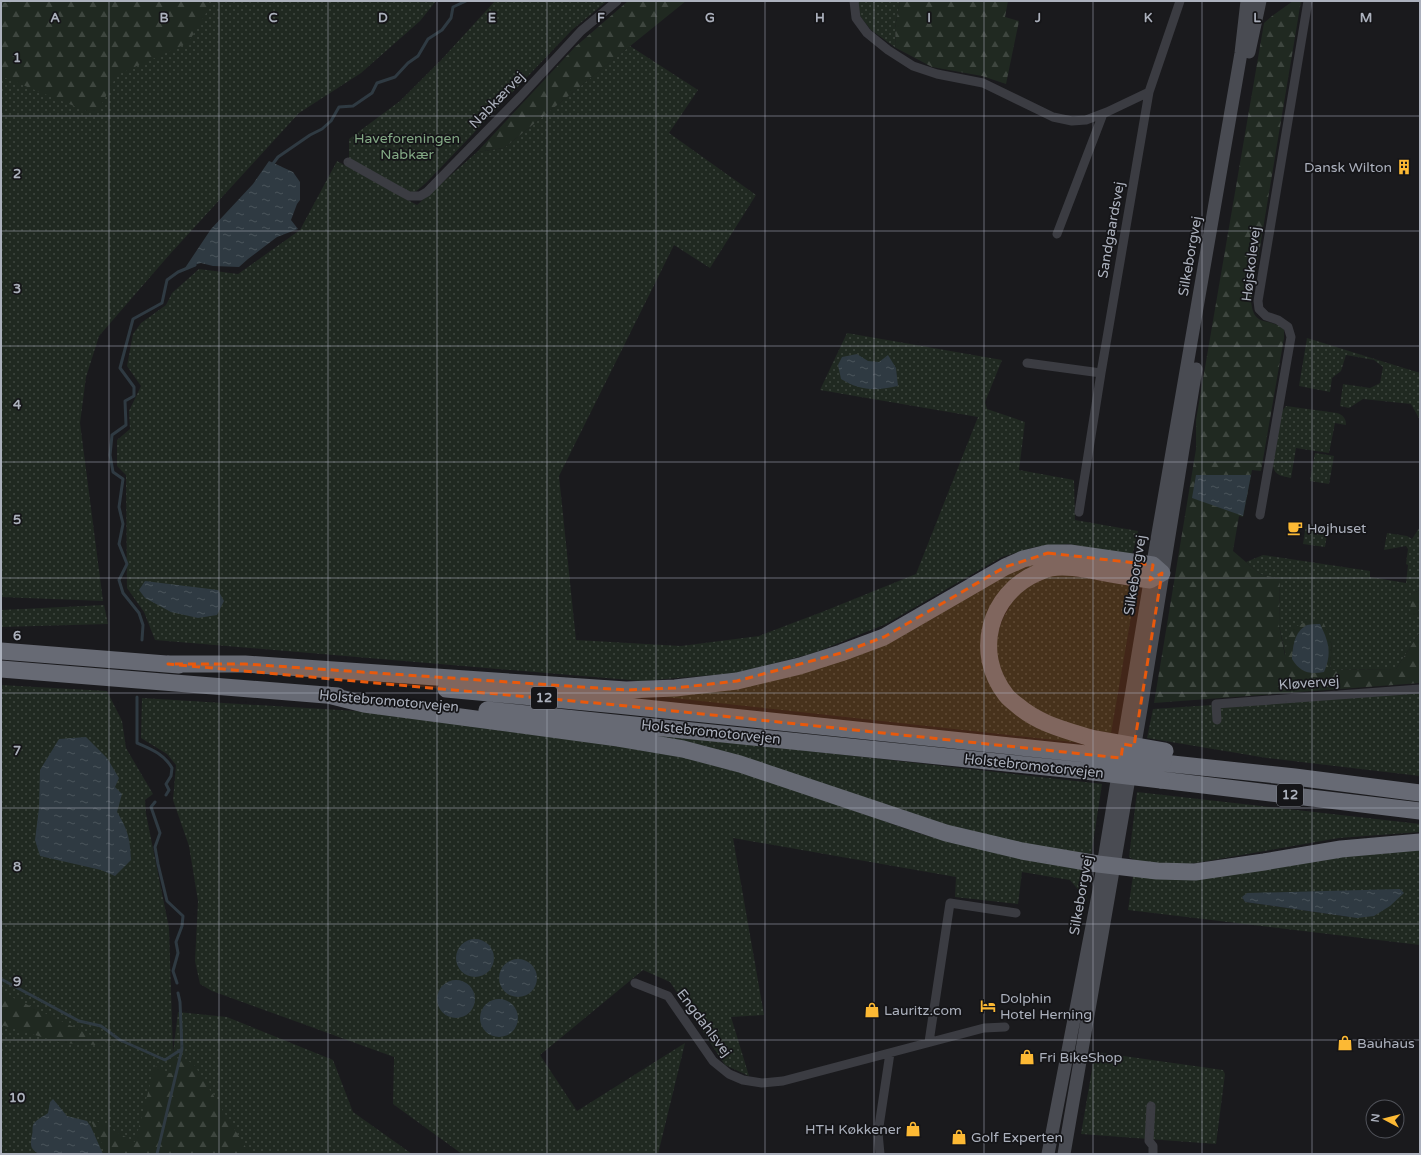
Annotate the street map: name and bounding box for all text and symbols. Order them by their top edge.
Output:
text: A [50,10,60,26]
text: B [159,10,169,26]
text: C [268,10,278,26]
text: D [378,10,388,26]
text: E [488,10,496,26]
text: F [597,10,605,26]
text: G [705,10,715,26]
text: H [815,10,825,26]
text: I [927,10,931,26]
text: J [1034,10,1041,26]
text: K [1144,10,1153,26]
text: L [1253,10,1261,26]
text: M [1360,10,1372,26]
text: 1 [13,50,21,66]
street label: Nabkærvej [466,68,528,132]
park label: Haveforeningen Nabkær [354,130,460,163]
building icon: Dansk Wilton [1395,158,1413,176]
place label: Dansk Wilton [1304,159,1392,176]
text: 2 [13,166,21,182]
street label: Sandgaardsvej [1094,180,1128,280]
street label: Silkeborgvej [1175,215,1205,297]
street label: Højskolevej [1238,226,1264,302]
text: 3 [13,281,21,297]
text: 4 [13,397,22,413]
text: 5 [13,512,21,528]
cafe icon: Højhuset [1286,519,1304,537]
place label: Højhuset [1307,520,1367,537]
street label: Silkeborgvej [1120,534,1150,616]
text: 6 [13,628,21,644]
street label: Kløvervej [1278,672,1340,694]
street label: Holstebromotorvejen [318,686,460,716]
road number: 12 [531,687,557,709]
street label: Holstebromotorvejen [640,716,782,748]
text: 7 [13,743,21,759]
street label: Holstebromotorvejen [963,750,1105,782]
road number: 12 [1277,784,1303,806]
street label: Silkeborgvej [1066,854,1096,936]
text: 8 [13,859,21,875]
text: 9 [13,974,21,990]
street label: Engdahlsvej [673,986,735,1060]
place label: Dolphin Hotel Herning [1000,990,1092,1023]
hotel icon: Dolphin Hotel Herning [979,997,997,1015]
shop icon: Lauritz.com [863,1001,881,1019]
place label: Lauritz.com [884,1002,962,1019]
shop icon: Bauhaus [1336,1034,1354,1052]
place label: Bauhaus [1357,1035,1415,1052]
shop icon: Fri BikeShop [1018,1048,1036,1066]
place label: Fri BikeShop [1039,1049,1123,1066]
text: 10 [9,1090,25,1106]
north arrow [1365,1099,1405,1139]
text: N [1369,1113,1383,1123]
shop icon: HTH Køkkener [904,1120,922,1138]
place label: HTH Køkkener [805,1121,902,1138]
shop icon: Golf Experten [950,1128,968,1146]
place label: Golf Experten [971,1129,1063,1146]

